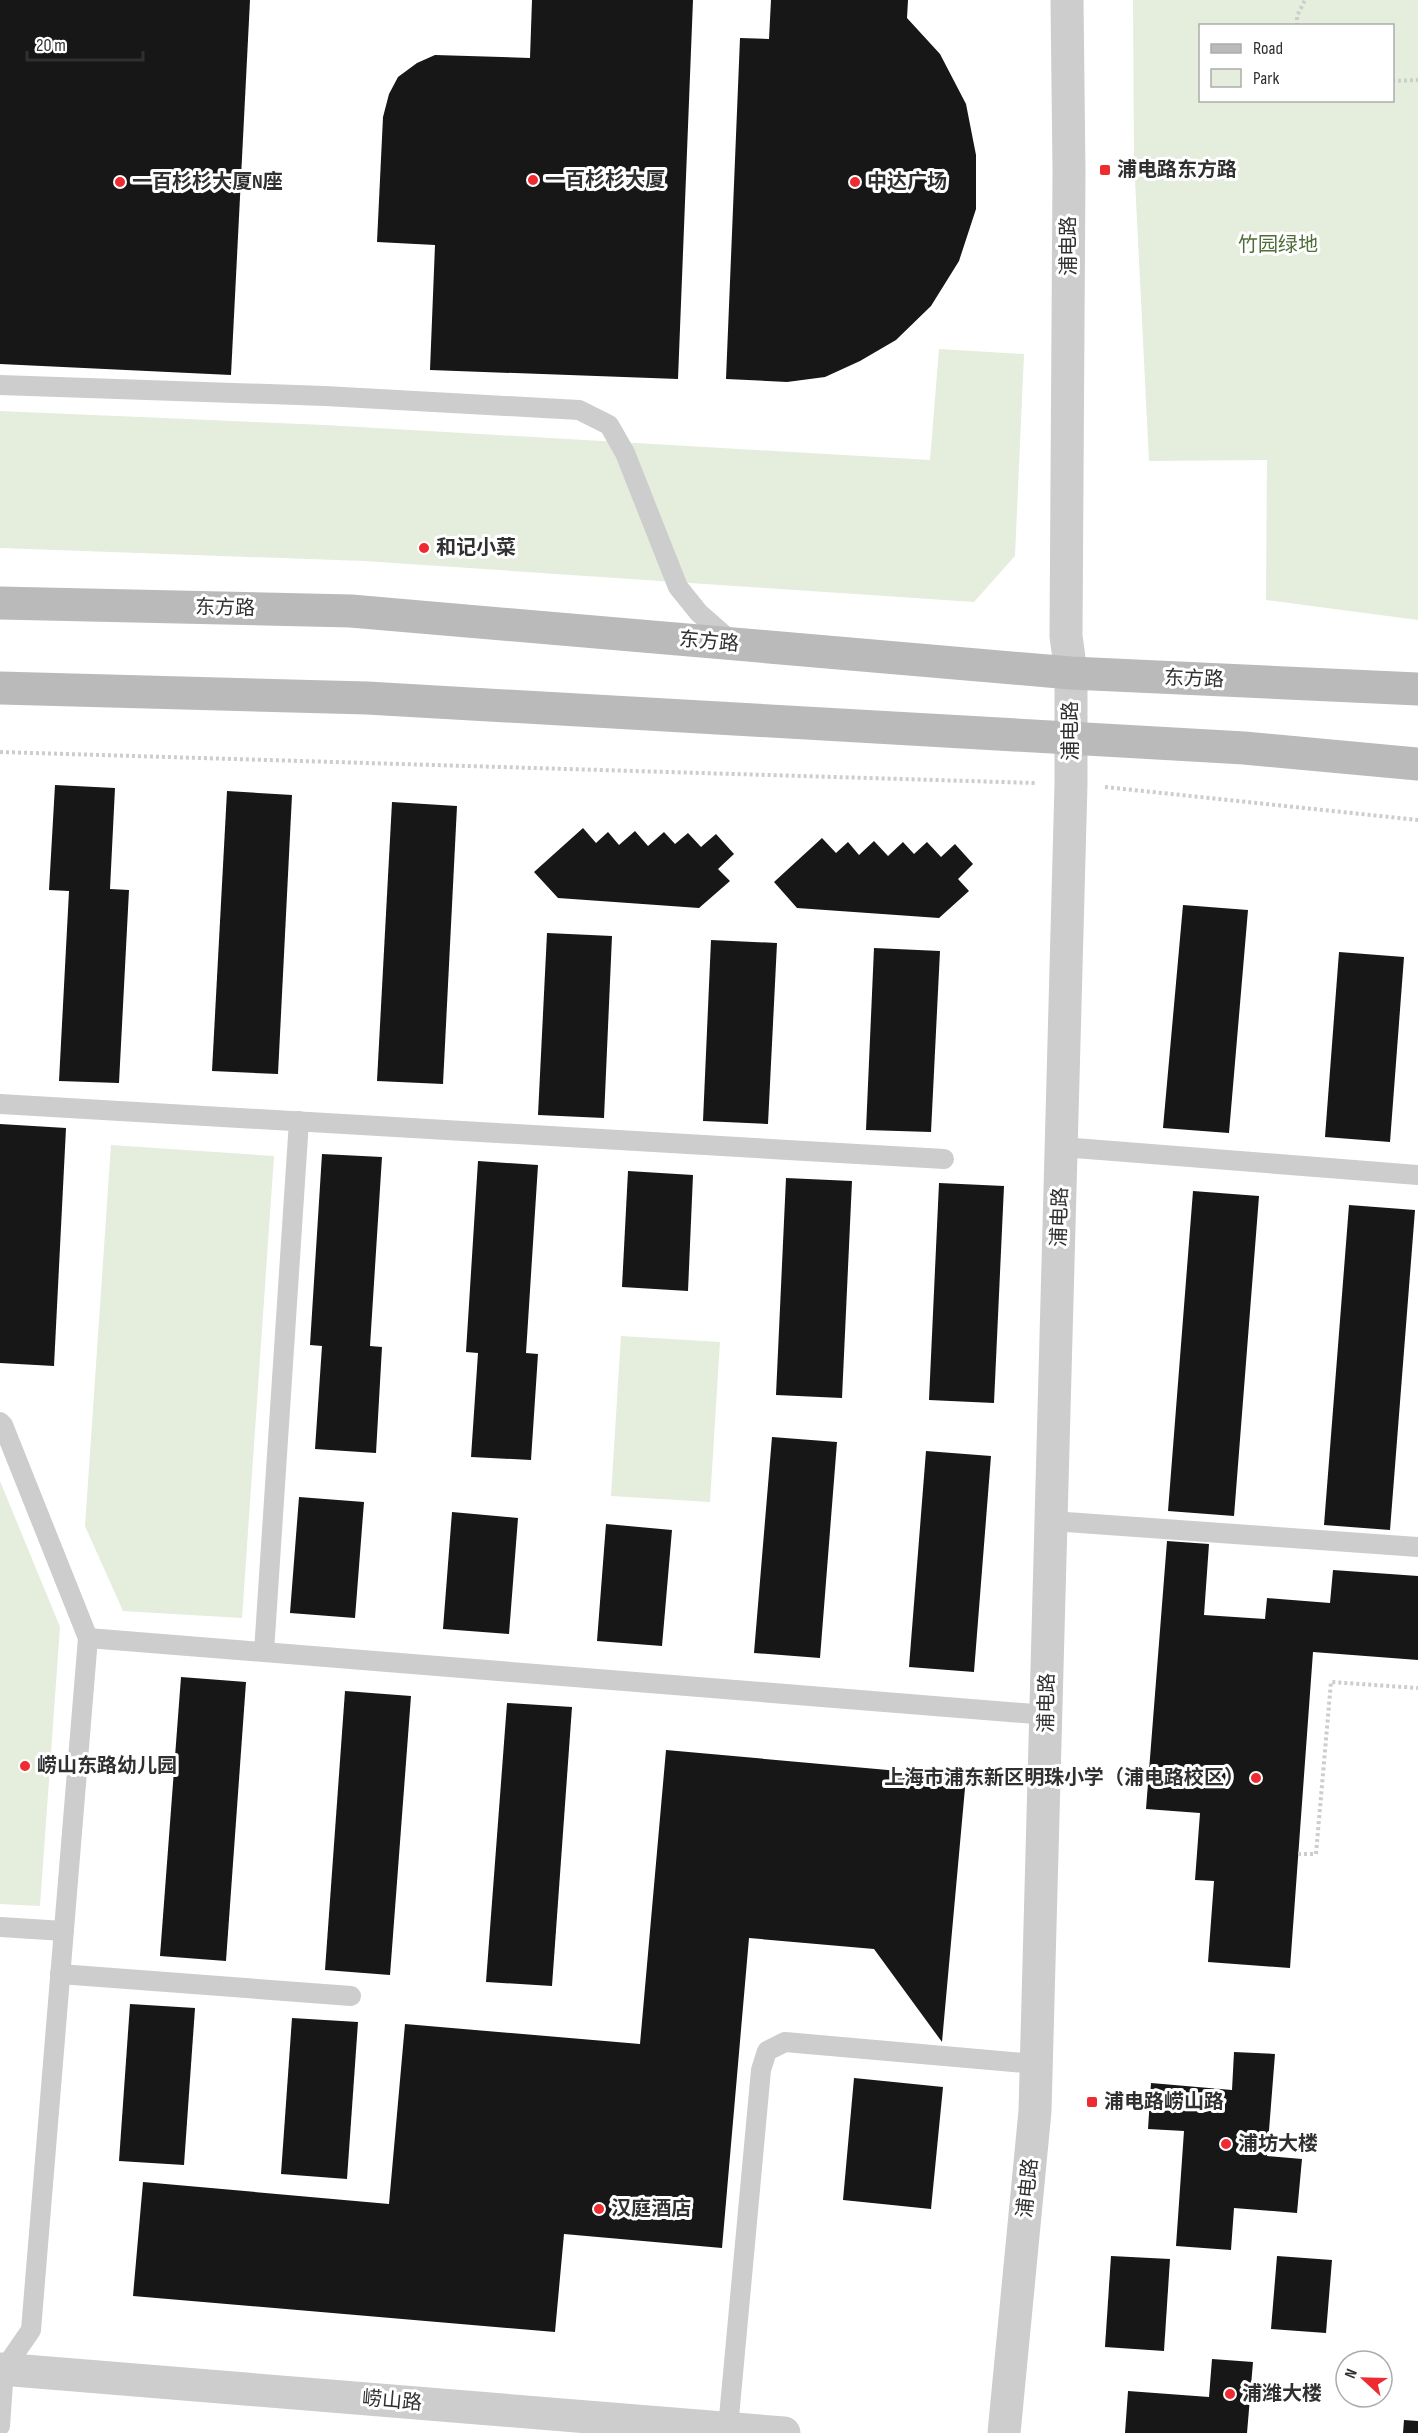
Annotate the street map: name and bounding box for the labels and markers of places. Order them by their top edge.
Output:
place label: 浦电路东方路 [1117,158,1237,182]
marker: 浦电路东方路 [1098,163,1112,177]
place label: 一百杉杉大厦 [545,168,665,192]
place label: 一百杉杉大厦N座 [132,170,283,194]
place label: 中达广场 [867,170,947,194]
marker: 一百杉杉大厦 [526,173,540,187]
marker: 一百杉杉大厦N座 [113,175,127,189]
marker: 中达广场 [848,175,862,189]
place label: 和记小菜 [436,536,516,560]
marker: 和记小菜 [417,541,431,555]
place label: 崂山东路幼儿园 [37,1754,177,1778]
marker: 崂山东路幼儿园 [18,1759,32,1773]
place label: 上海市浦东新区明珠小学（浦电路校区） [884,1766,1244,1790]
marker: 上海市浦东新区明珠小学（浦电路校区） [1249,1771,1263,1785]
place label: 浦电路崂山路 [1104,2090,1224,2114]
marker: 浦电路崂山路 [1085,2095,1099,2109]
place label: 浦坊大楼 [1238,2132,1318,2156]
marker: 浦坊大楼 [1219,2137,1233,2151]
place label: 汉庭酒店 [611,2197,691,2221]
marker: 汉庭酒店 [592,2202,606,2216]
place label: 浦潍大楼 [1242,2382,1322,2406]
marker: 浦潍大楼 [1223,2387,1237,2401]

